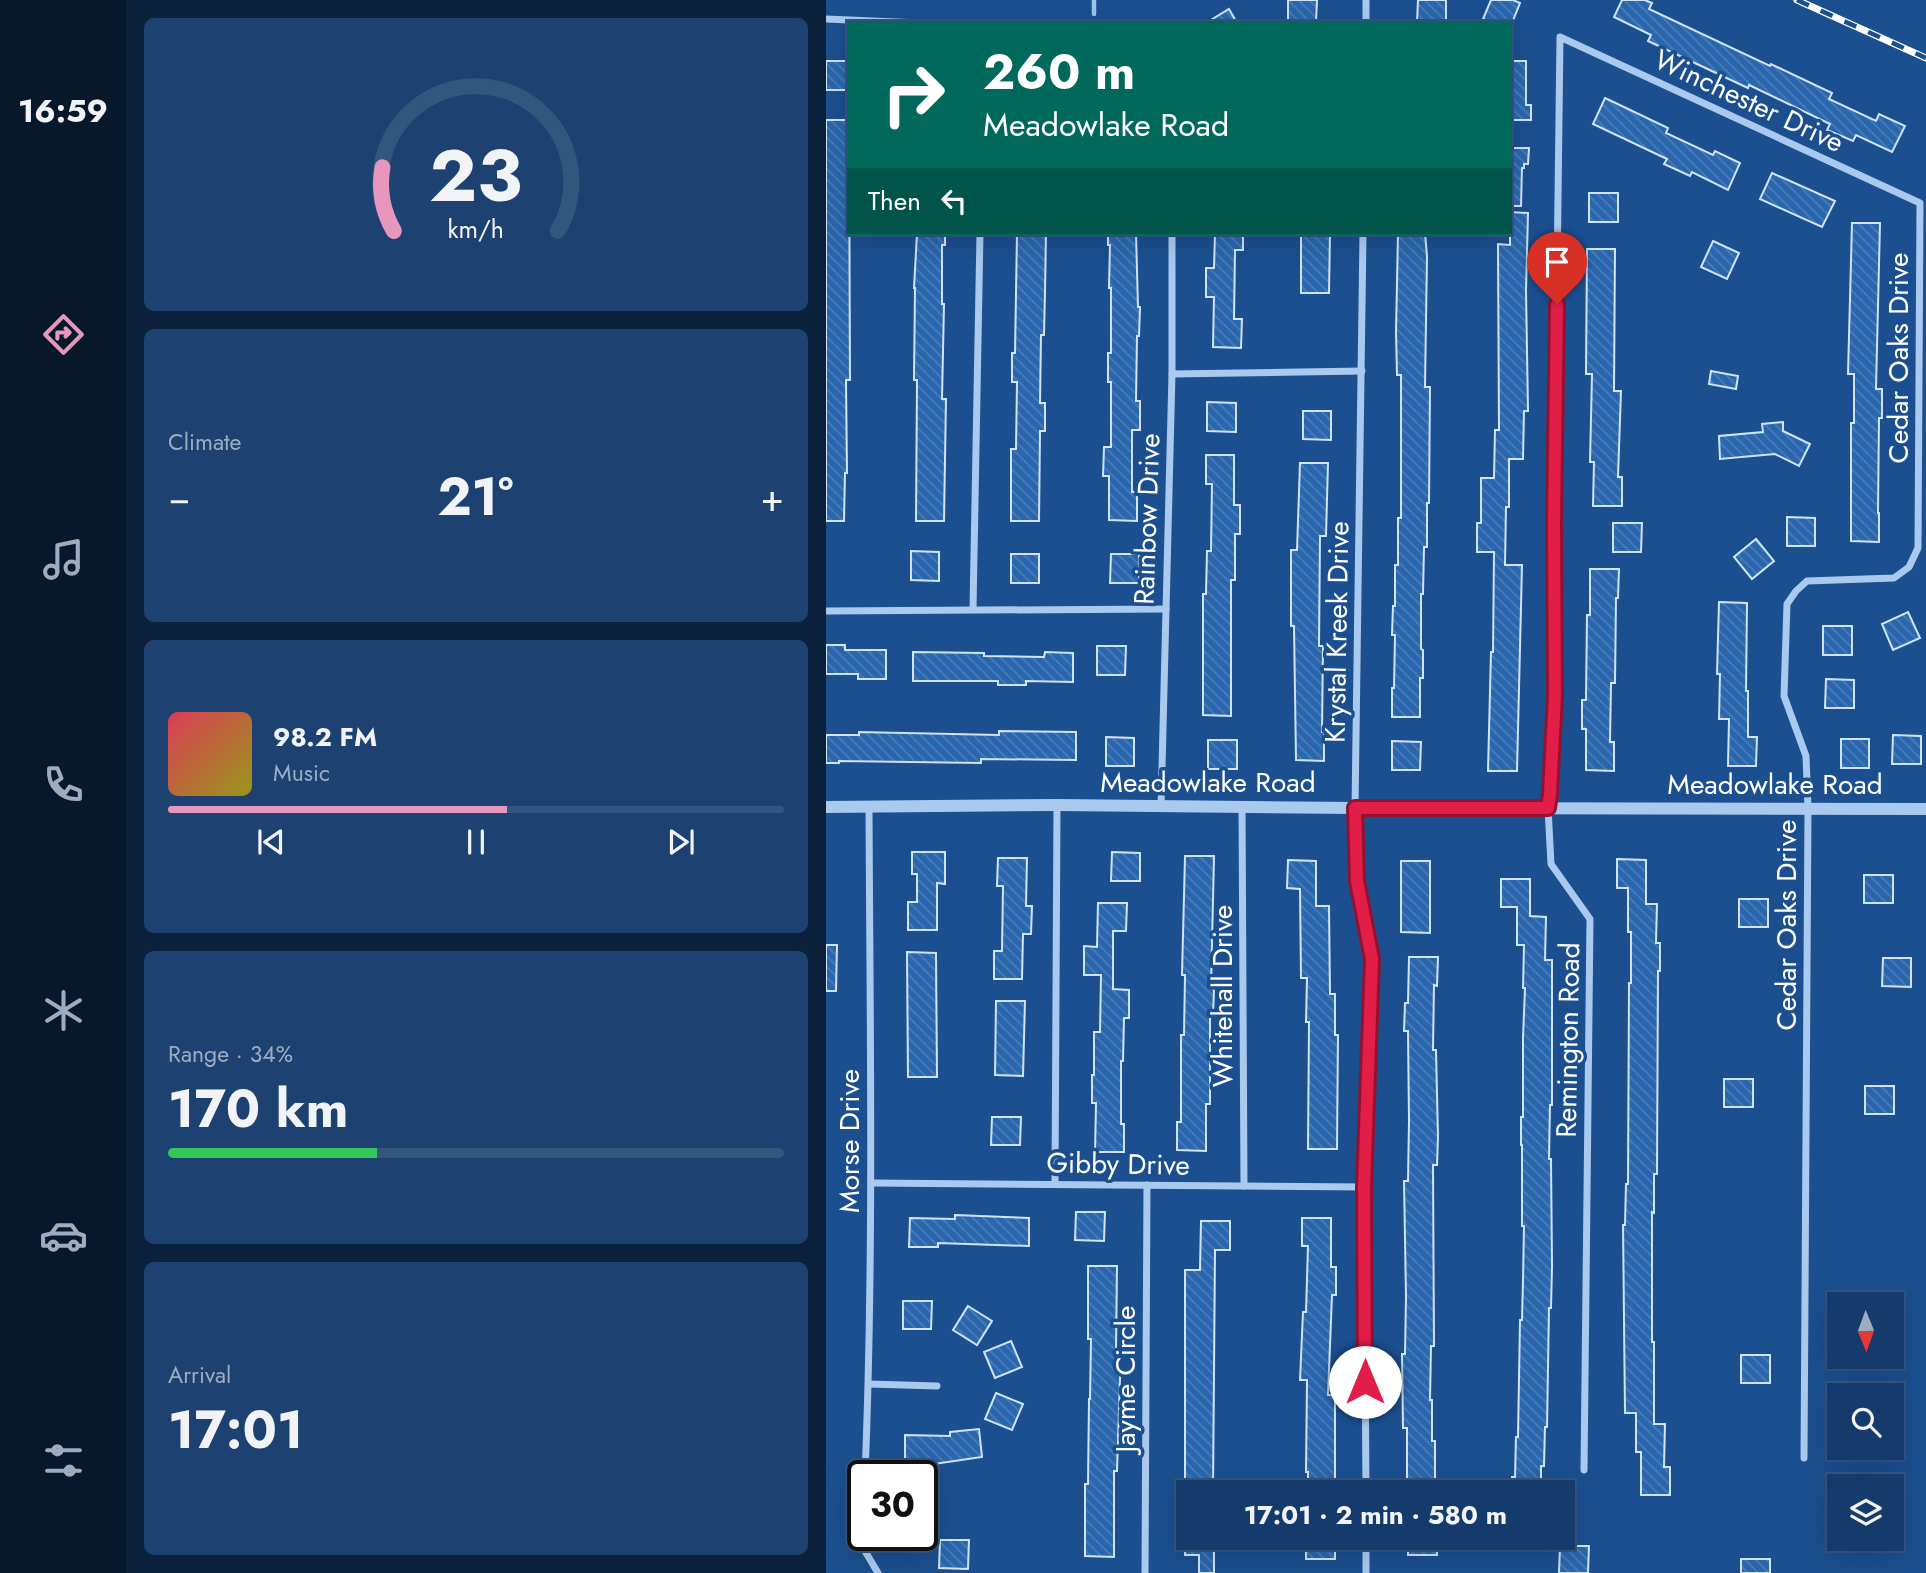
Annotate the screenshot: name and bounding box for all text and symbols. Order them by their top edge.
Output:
text: 260 m [983,37,1135,107]
street label: Winchester Drive [1647,39,1851,163]
icon: right [868,49,959,140]
text: 16:59 [18,88,108,134]
text: Meadowlake Road [983,102,1229,148]
text: 23 [430,123,522,228]
text: Then [868,182,921,220]
icon: left [935,182,973,220]
text: km/h [448,210,504,246]
pin [1527,232,1587,304]
icon: arrive [1538,243,1576,281]
street label: Cedar Oaks Drive [1878,253,1919,463]
icon: directions [39,310,88,359]
text: Climate [168,425,241,459]
street label: Rainbow Drive [1124,433,1170,605]
text: 21° [438,459,514,535]
text: − [168,470,190,525]
text: + [761,470,784,525]
street label: Krystal Kreek Drive [1315,521,1359,743]
icon: music [39,535,88,584]
text: 98.2 FM [273,718,377,756]
text: Music [273,756,330,790]
icon: phone [39,760,88,809]
street label: Meadowlake Road [1100,762,1316,803]
street label: Meadowlake Road [1667,764,1883,805]
street label: Cedar Oaks Drive [1766,820,1807,1030]
icon: previous [252,823,290,861]
icon: pause [457,823,495,861]
icon: next [662,823,700,861]
street label: Whitehall Drive [1202,905,1243,1087]
street label: Remington Road [1546,942,1590,1138]
icon: climate [39,986,88,1035]
text: Range · 34% [168,1037,293,1071]
street label: Morse Drive [829,1069,870,1213]
text: 170 km [168,1071,349,1147]
street label: Gibby Drive [1046,1142,1190,1186]
icon: car [39,1211,88,1260]
north arrow [1827,1292,1904,1368]
map controls [1827,1292,1904,1551]
street label: Jayme Circle [1105,1306,1146,1456]
position arrow [1328,1345,1402,1419]
text: Arrival [168,1358,231,1392]
button: search [1827,1383,1904,1460]
text: 17:01 [168,1392,303,1468]
icon: filters [39,1436,88,1485]
speed limit sign: 30 [847,1460,938,1551]
button: layers [1827,1474,1904,1551]
text: 17:01 · 2 min · 580 m [1244,1496,1507,1534]

